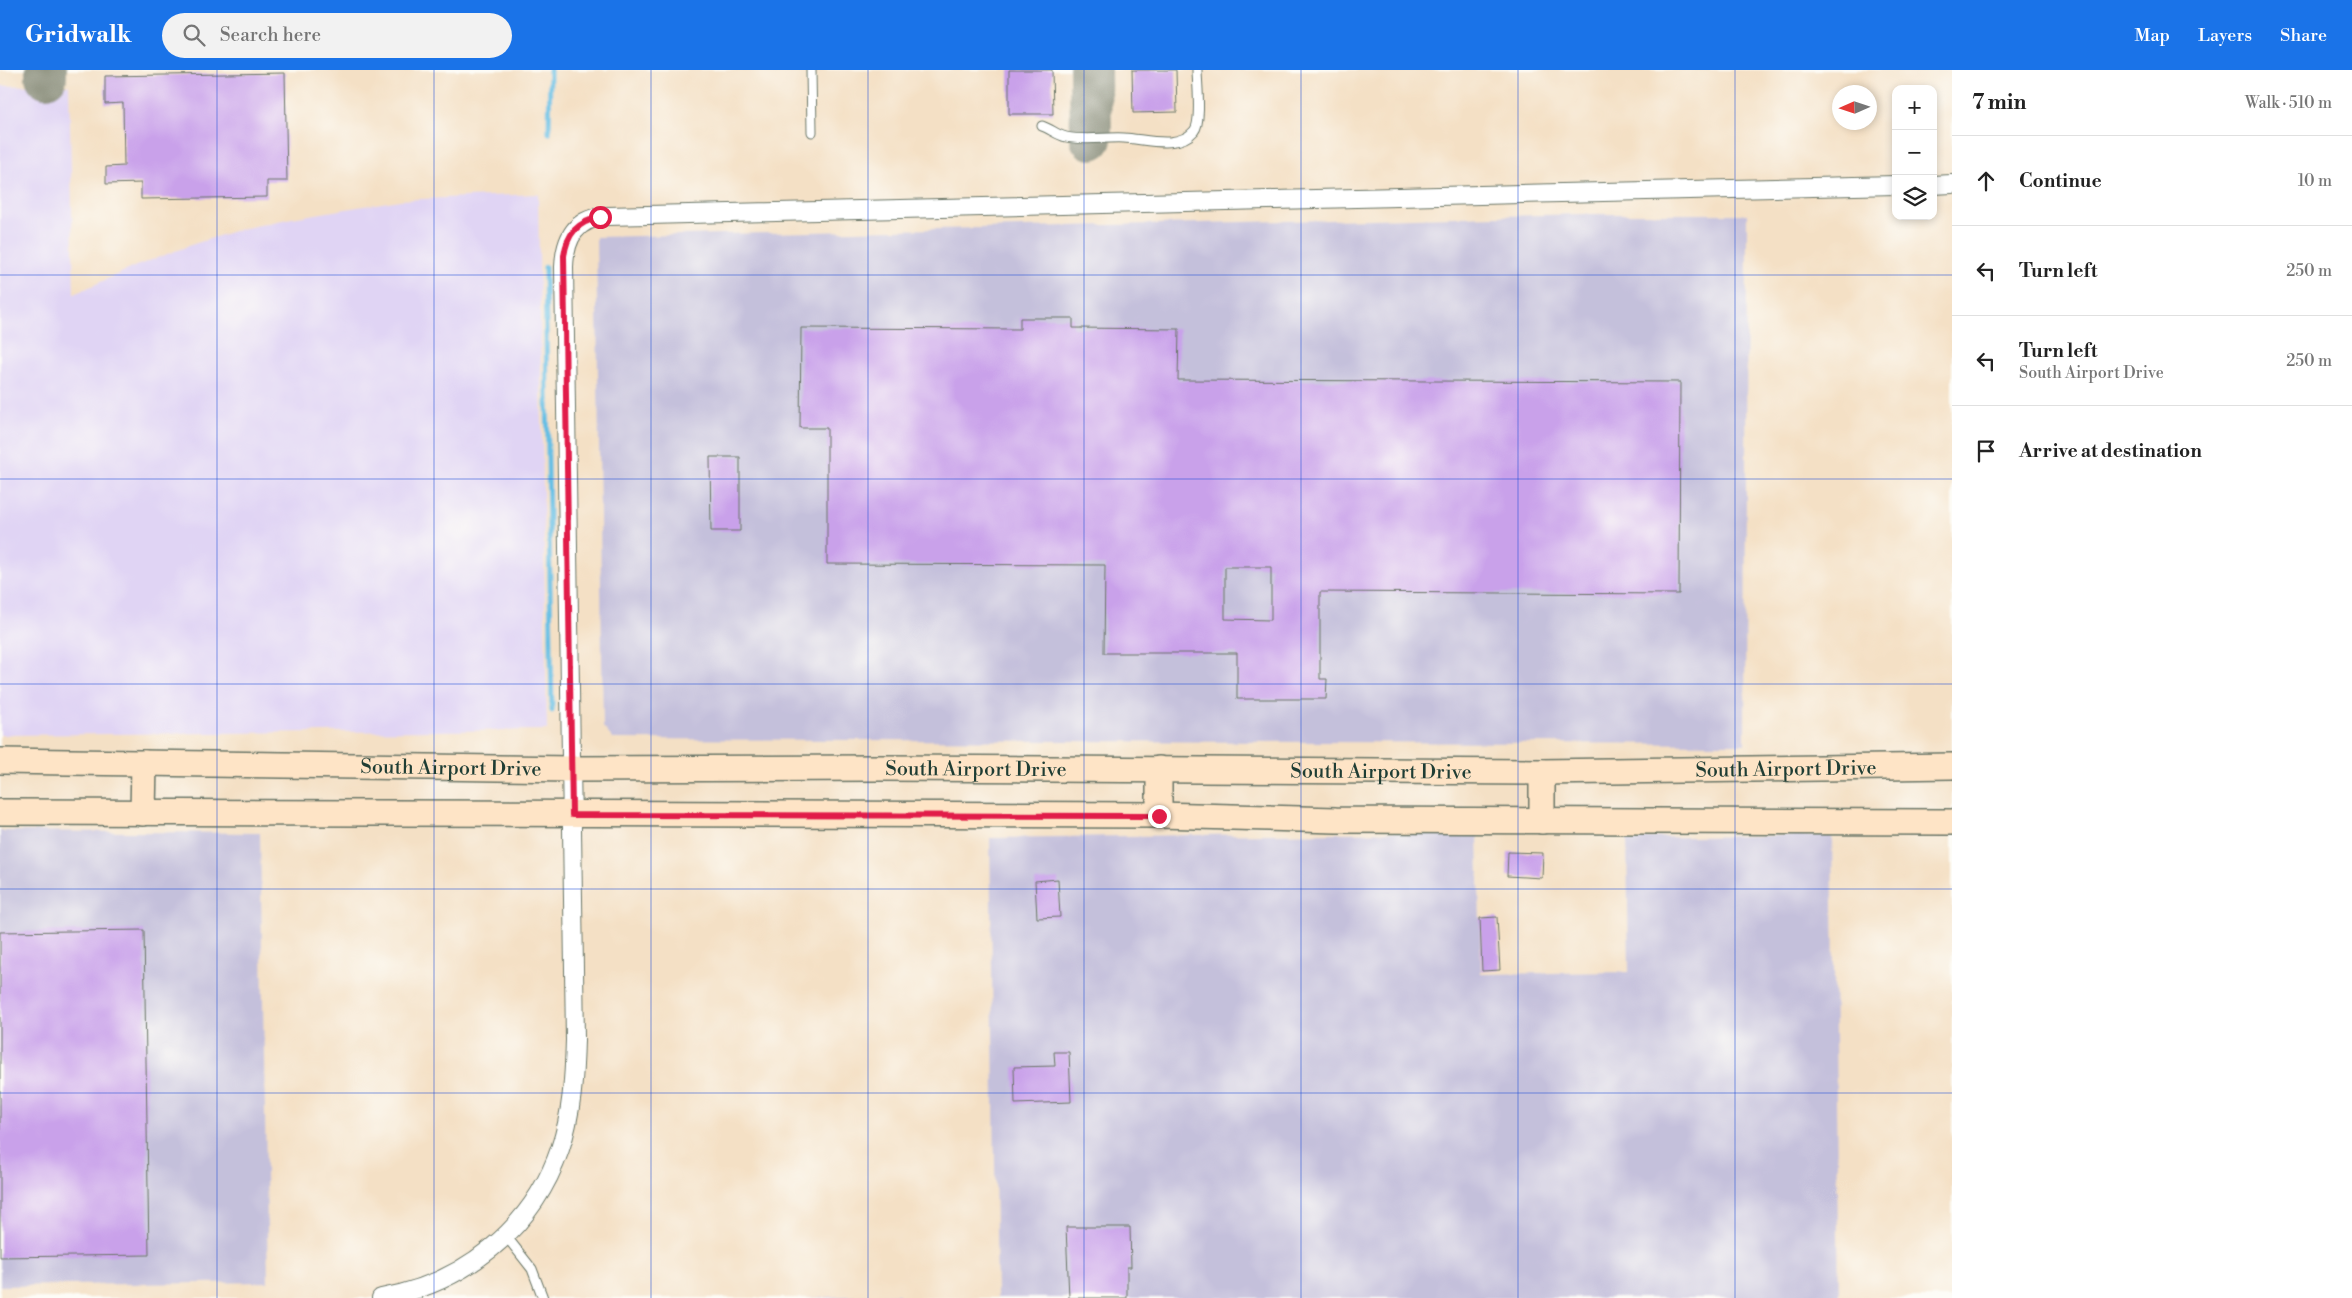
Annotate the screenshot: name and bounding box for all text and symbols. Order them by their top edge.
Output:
search box [162,13,512,58]
text: Gridwalk [25,20,132,50]
icon: search [180,21,208,49]
text: Search here [220,23,321,47]
text: Map [2135,24,2170,47]
text: Layers [2198,24,2252,47]
text: Share [2280,24,2327,47]
north arrow [1832,85,1877,130]
map controls [1892,85,1937,220]
button: + [1892,85,1937,130]
text: 7 min [1972,90,2026,116]
text: Walk · 510 m [2245,93,2332,113]
button: − [1892,130,1937,175]
icon: ahead [1972,167,2000,195]
text: Continue [2019,169,2102,193]
text: 10 m [2298,171,2332,191]
button: layers [1892,175,1937,220]
route start [589,206,612,229]
icon: left [1972,257,2000,285]
text: Turn left [2019,259,2098,283]
text: 250 m [2286,261,2332,281]
text: Turn left [2019,339,2098,363]
icon: left [1972,347,2000,375]
text: 250 m [2286,351,2332,371]
text: South Airport Drive [2019,363,2164,383]
icon: arrive [1972,437,2000,465]
text: Arrive at destination [2019,439,2202,463]
street label: South Airport Drive [360,755,542,783]
street label: South Airport Drive [1695,756,1877,784]
street label: South Airport Drive [885,757,1067,783]
street label: South Airport Drive [1290,759,1472,786]
route end [1148,805,1171,828]

